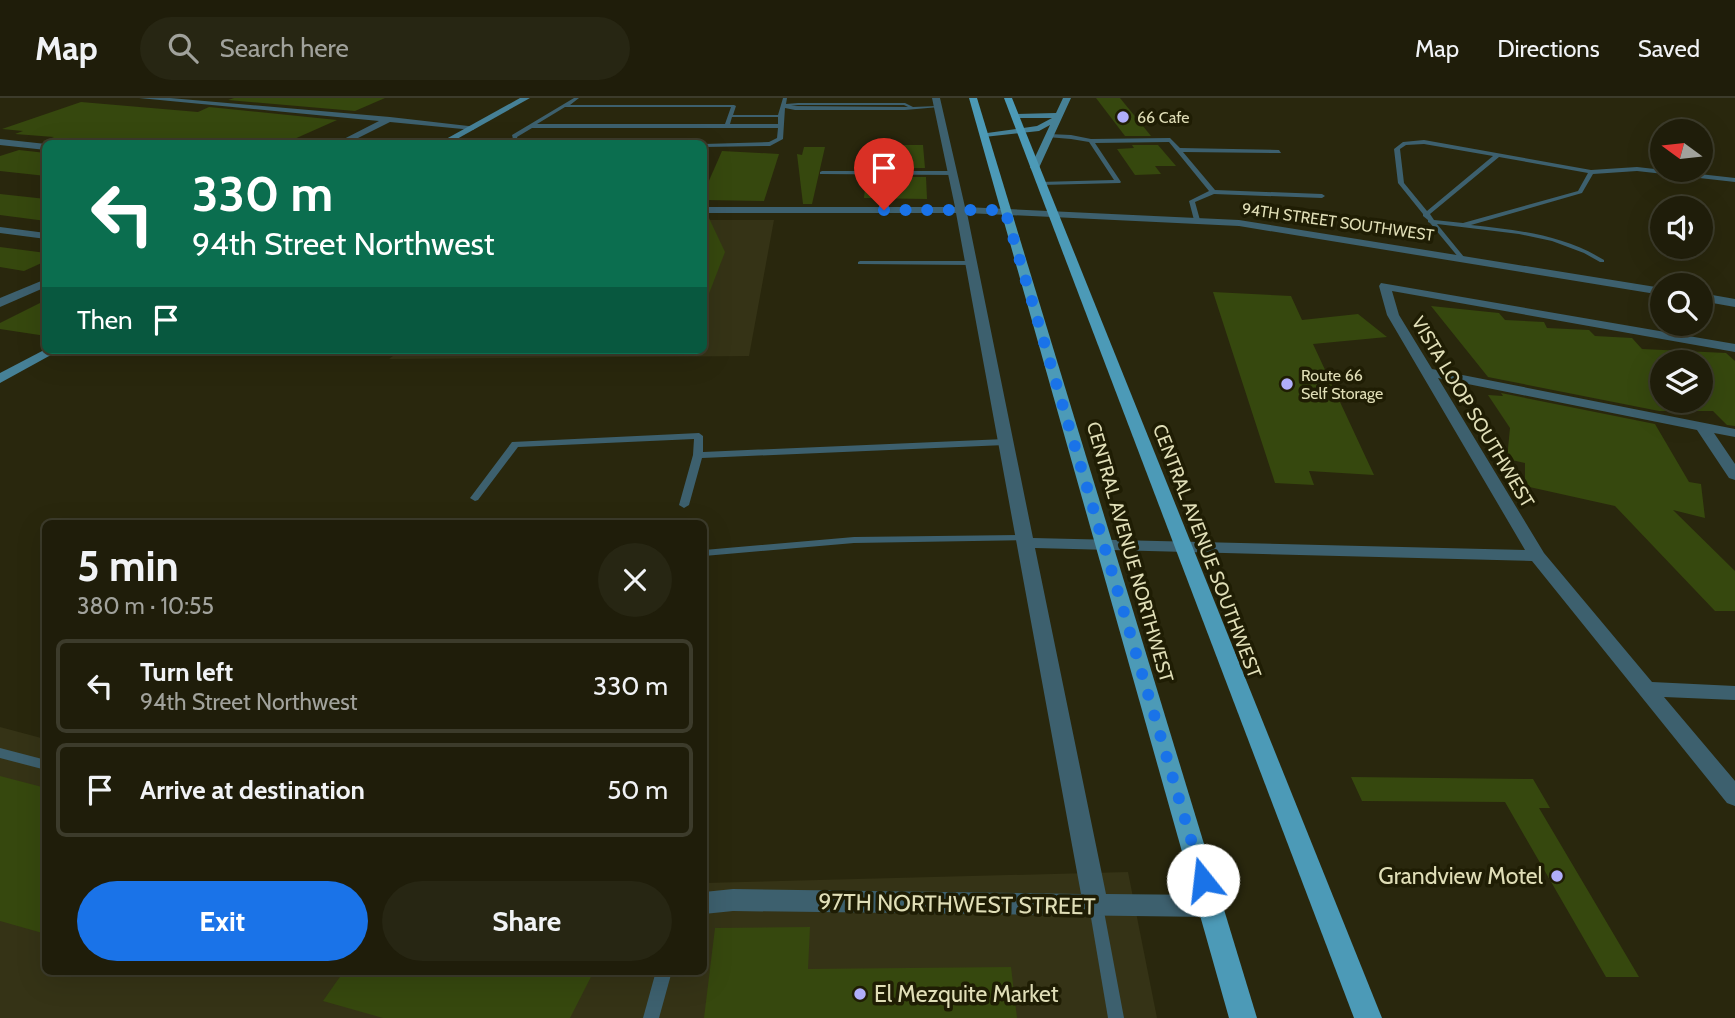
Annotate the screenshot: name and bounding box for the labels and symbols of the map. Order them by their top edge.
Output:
place label: 66 Cafe [1137,108,1190,127]
marker: 66 Cafe [1115,109,1131,125]
north arrow [1650,119,1713,182]
pin [854,138,914,210]
street label: 94TH STREET SOUTHWEST [1241,199,1436,245]
street label: VISTA LOOP SOUTHWEST [1407,312,1539,512]
place label: Route 66 Self Storage [1301,366,1383,403]
marker: Route 66 Self Storage [1279,376,1295,392]
street label: CENTRAL AVENUE NORTHWEST [1082,419,1178,685]
street label: CENTRAL AVENUE SOUTHWEST [1148,421,1266,681]
position arrow [1166,843,1240,917]
place label: Grandview Motel [1378,862,1544,890]
marker: Grandview Motel [1549,868,1565,884]
street label: 97TH NORTHWEST STREET [818,888,1096,920]
place label: El Mezquite Market [874,980,1059,1008]
marker: El Mezquite Market [852,986,868,1002]

